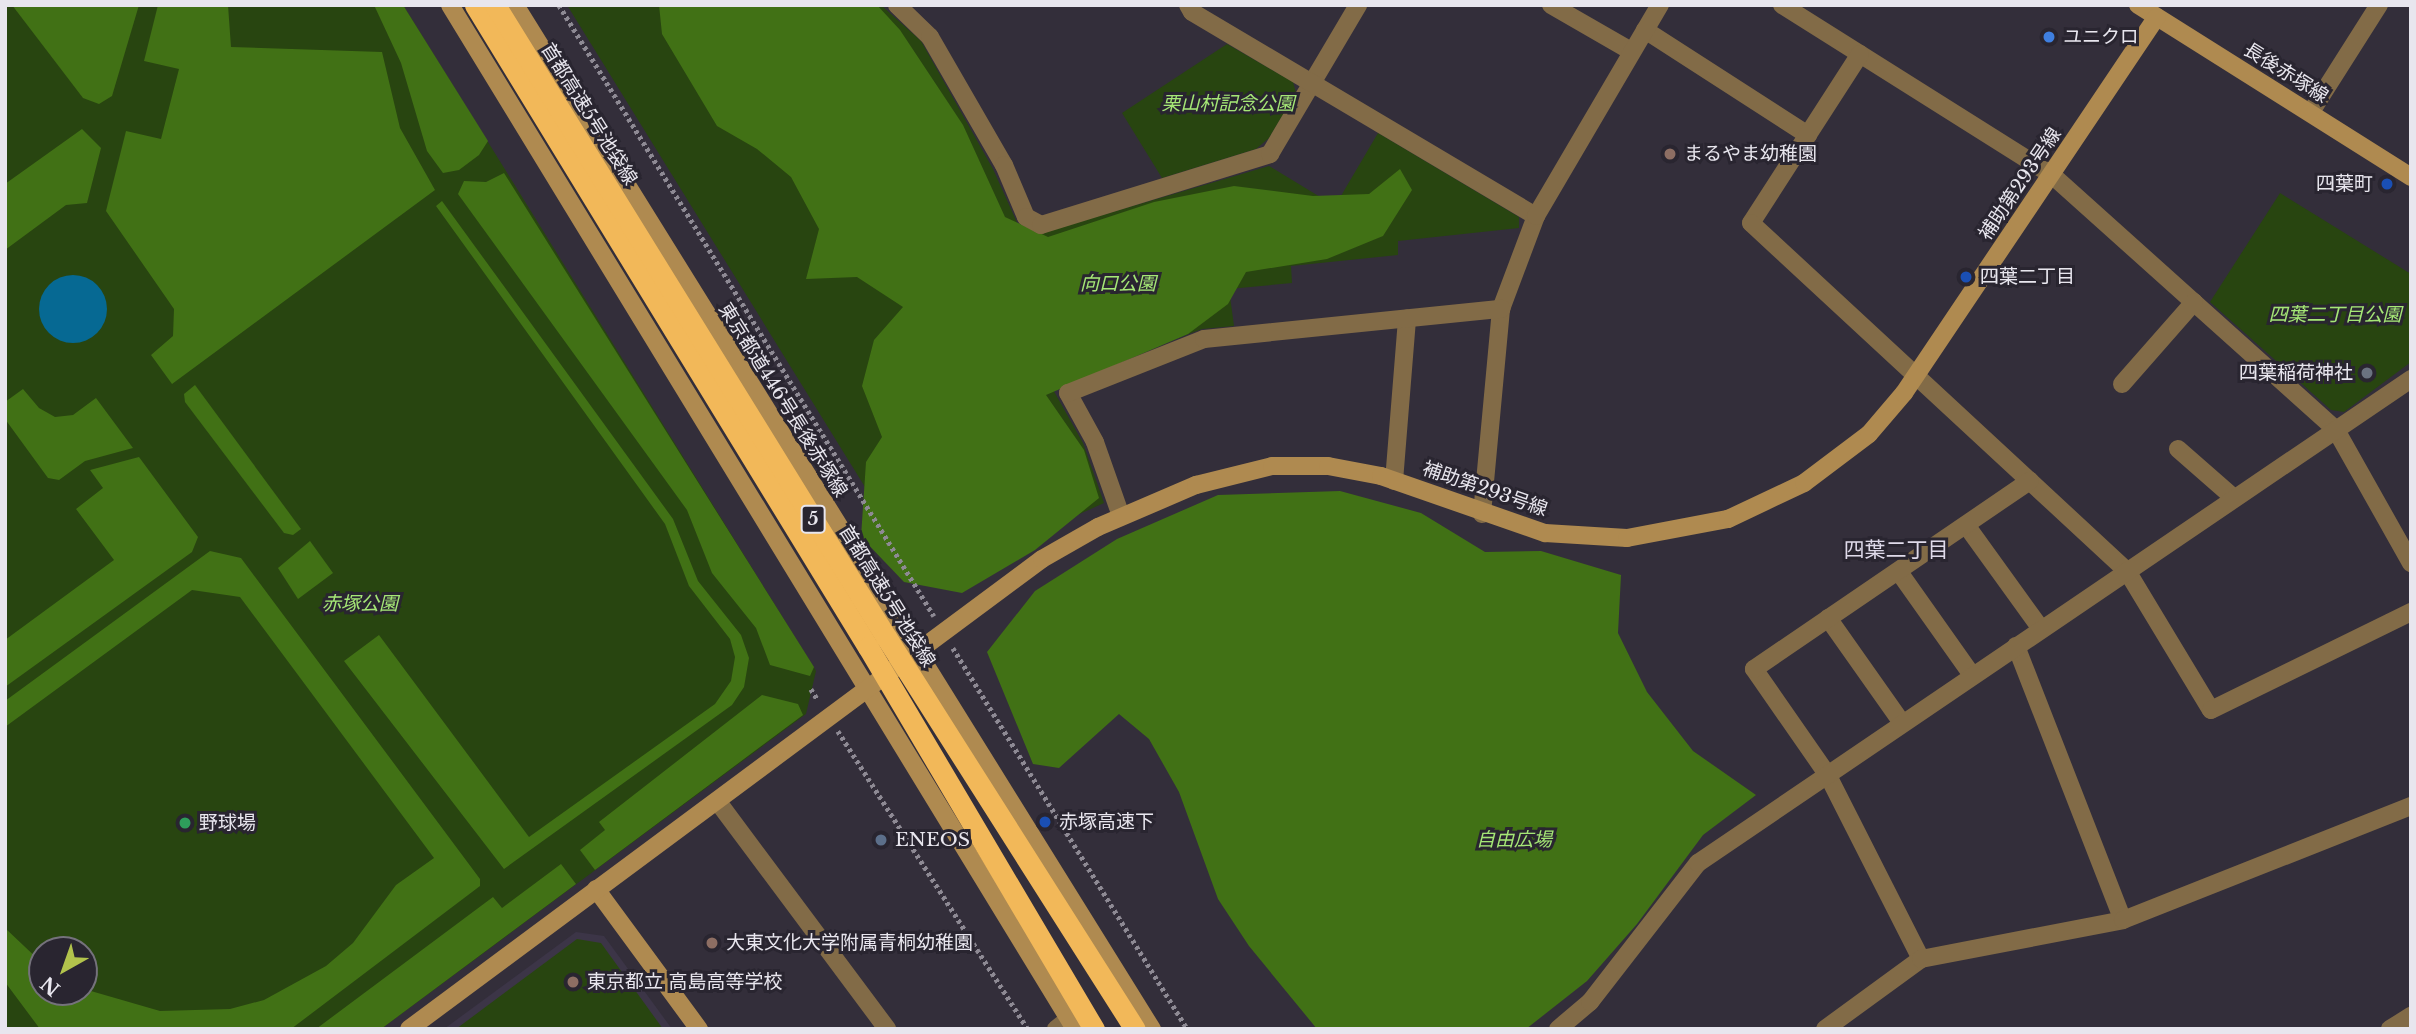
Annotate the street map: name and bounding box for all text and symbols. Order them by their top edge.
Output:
place label: ユニクロ [2063,26,2139,48]
marker: ユニクロ [2041,29,2057,45]
street label: 長後赤塚線 [2240,38,2332,108]
street label: 首都高速5号池袋線 [536,39,642,189]
park label: 栗山村記念公園 [1162,93,1294,115]
street label: 補助第293号線 [1974,123,2066,245]
place label: まるやま幼稚園 [1684,143,1817,165]
marker: まるやま幼稚園 [1662,146,1678,162]
place label: 四葉町 [2316,173,2373,195]
marker: 四葉町 [2379,176,2395,192]
place label: 四葉二丁目 [1980,266,2075,288]
marker: 四葉二丁目 [1958,269,1974,285]
park label: 向口公園 [1080,273,1156,295]
street label: 東京都道446号長後赤塚線 [714,299,852,501]
park label: 四葉二丁目公園 [2269,304,2401,326]
place label: 四葉稲荷神社 [2239,362,2353,384]
marker: 四葉稲荷神社 [2359,365,2375,381]
street label: 補助第293号線 [1420,457,1550,521]
road number: 5 [799,504,827,534]
street label: 首都高速5号池袋線 [834,521,940,671]
district label: 四葉二丁目 [1844,537,1948,563]
park label: 赤塚公園 [322,593,398,615]
place label: 赤塚高速下 [1059,811,1154,833]
place label: 野球場 [199,812,256,834]
marker: 赤塚高速下 [1037,814,1053,830]
marker: 野球場 [177,815,193,831]
place label: ENEOS [895,829,970,851]
park label: 自由広場 [1476,829,1552,851]
marker: ENEOS [873,832,889,848]
place label: 大東文化大学附属青桐幼稚園 [726,932,973,954]
marker: 大東文化大学附属青桐幼稚園 [704,935,720,951]
north arrow [28,936,98,1006]
text: N [36,971,65,1000]
place label: 東京都立 高島高等学校 [587,971,782,993]
marker: 東京都立 高島高等学校 [565,974,581,990]

